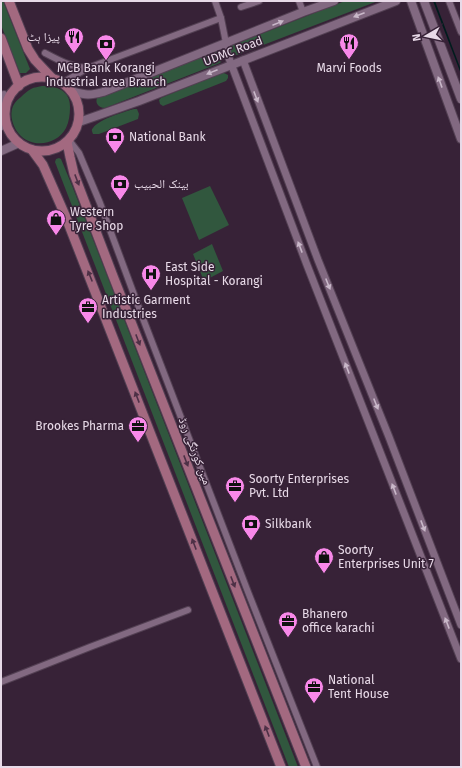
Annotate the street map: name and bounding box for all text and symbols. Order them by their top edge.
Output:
one-way arrow [353,13,365,19]
north arrow [406,16,446,56]
one-way arrow [272,19,284,25]
restaurant icon: پیزا ہٹ [63,26,85,54]
place label: پیزا ہٹ [28,30,60,44]
restaurant icon: Marvi Foods [338,32,360,60]
bank icon: MCB Bank Korangi Industrial area Branch [95,33,117,61]
street label: UDMC Road [201,33,265,69]
text: N [410,33,424,42]
place label: MCB Bank Korangi Industrial area Branch [46,61,166,89]
place label: Marvi Foods [316,61,382,75]
one-way arrow [205,70,217,76]
one-way arrow [437,76,443,88]
one-way arrow [254,91,260,103]
bank icon: National Bank [104,126,126,154]
place label: National Bank [129,130,206,144]
bank icon: بينک الحبيب [109,173,131,201]
one-way arrow [74,174,80,186]
place label: بينک الحبيب [134,177,189,191]
place label: Western Tyre Shop [70,205,123,233]
shop icon: Western Tyre Shop [45,208,67,236]
one-way arrow [296,240,302,252]
place label: East Side Hospital - Korangi [165,260,263,288]
hospital icon: East Side Hospital - Korangi [140,263,162,291]
one-way arrow [86,269,92,281]
one-way arrow [325,278,331,290]
place label: Artistic Garment Industries [102,293,191,321]
office icon: Artistic Garment Industries [77,296,99,324]
one-way arrow [136,335,142,347]
one-way arrow [344,361,350,373]
one-way arrow [134,391,140,403]
one-way arrow [373,399,379,411]
office icon: Brookes Pharma [127,415,149,443]
street label: مین کورنگی روڈ [176,416,214,487]
place label: Brookes Pharma [35,419,124,433]
one-way arrow [183,456,189,468]
place label: Soorty Enterprises Pvt. Ltd [249,472,349,500]
office icon: Soorty Enterprises Pvt. Ltd [224,475,246,503]
one-way arrow [391,482,397,494]
bank icon: Silkbank [240,513,262,541]
place label: Silkbank [265,517,312,531]
one-way arrow [420,520,426,532]
one-way arrow [191,538,197,550]
place label: Soorty Enterprises Unit 7 [338,543,434,571]
shop icon: Soorty Enterprises Unit 7 [313,546,335,574]
one-way arrow [230,577,236,588]
place label: Bhanero office karachi [302,607,375,635]
office icon: Bhanero office karachi [277,610,299,638]
one-way arrow [444,616,450,628]
place label: National Tent House [328,673,389,701]
office icon: National Tent House [303,676,325,704]
one-way arrow [264,725,270,736]

